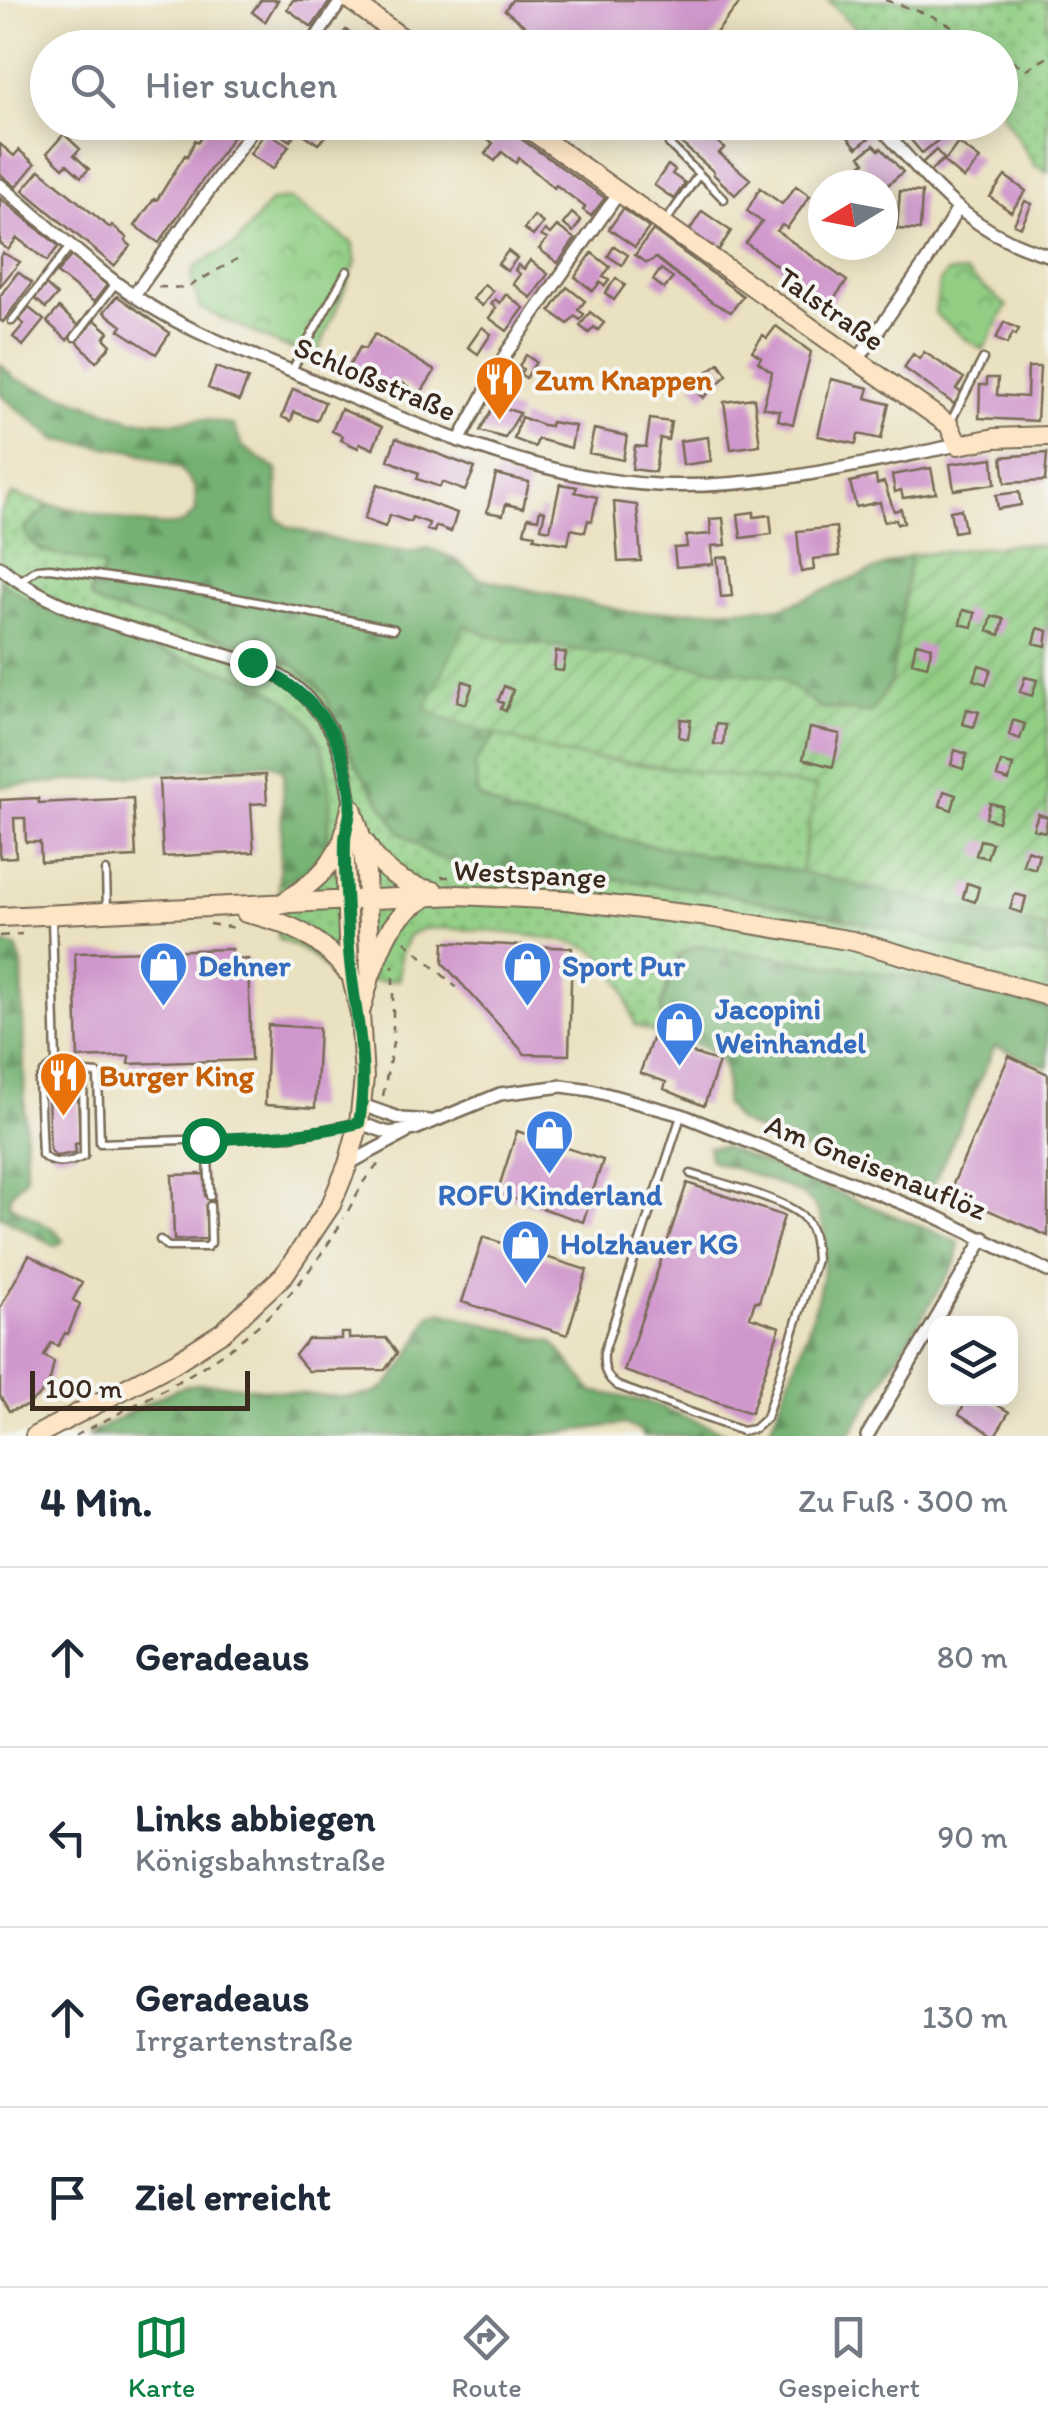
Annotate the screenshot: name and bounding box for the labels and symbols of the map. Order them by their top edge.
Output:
north arrow [808,170,898,260]
street label: Talstraße [771,258,892,359]
street label: Schloßstraße [289,328,462,429]
restaurant icon: Zum Knappen [474,354,526,422]
place label: Zum Knappen [535,361,713,398]
route end [230,640,276,686]
street label: Westspange [452,851,608,896]
shop icon: Dehner [137,940,189,1008]
shop icon: Sport Pur [501,940,553,1008]
place label: Dehner [198,947,292,984]
place label: Sport Pur [562,947,686,984]
place label: Jacopini Weinhandel [714,990,866,1061]
shop icon: Jacopini Weinhandel [654,1000,706,1068]
restaurant icon: Burger King [38,1050,90,1118]
place label: Burger King [99,1057,255,1094]
street label: Am Gneisenauflöz [760,1105,992,1228]
shop icon: ROFU Kinderland [524,1108,576,1176]
route start [182,1118,228,1164]
place label: ROFU Kinderland [438,1176,663,1213]
shop icon: Holzhauer KG [499,1218,551,1286]
place label: Holzhauer KG [560,1225,739,1262]
scale bar [30,1366,250,1410]

